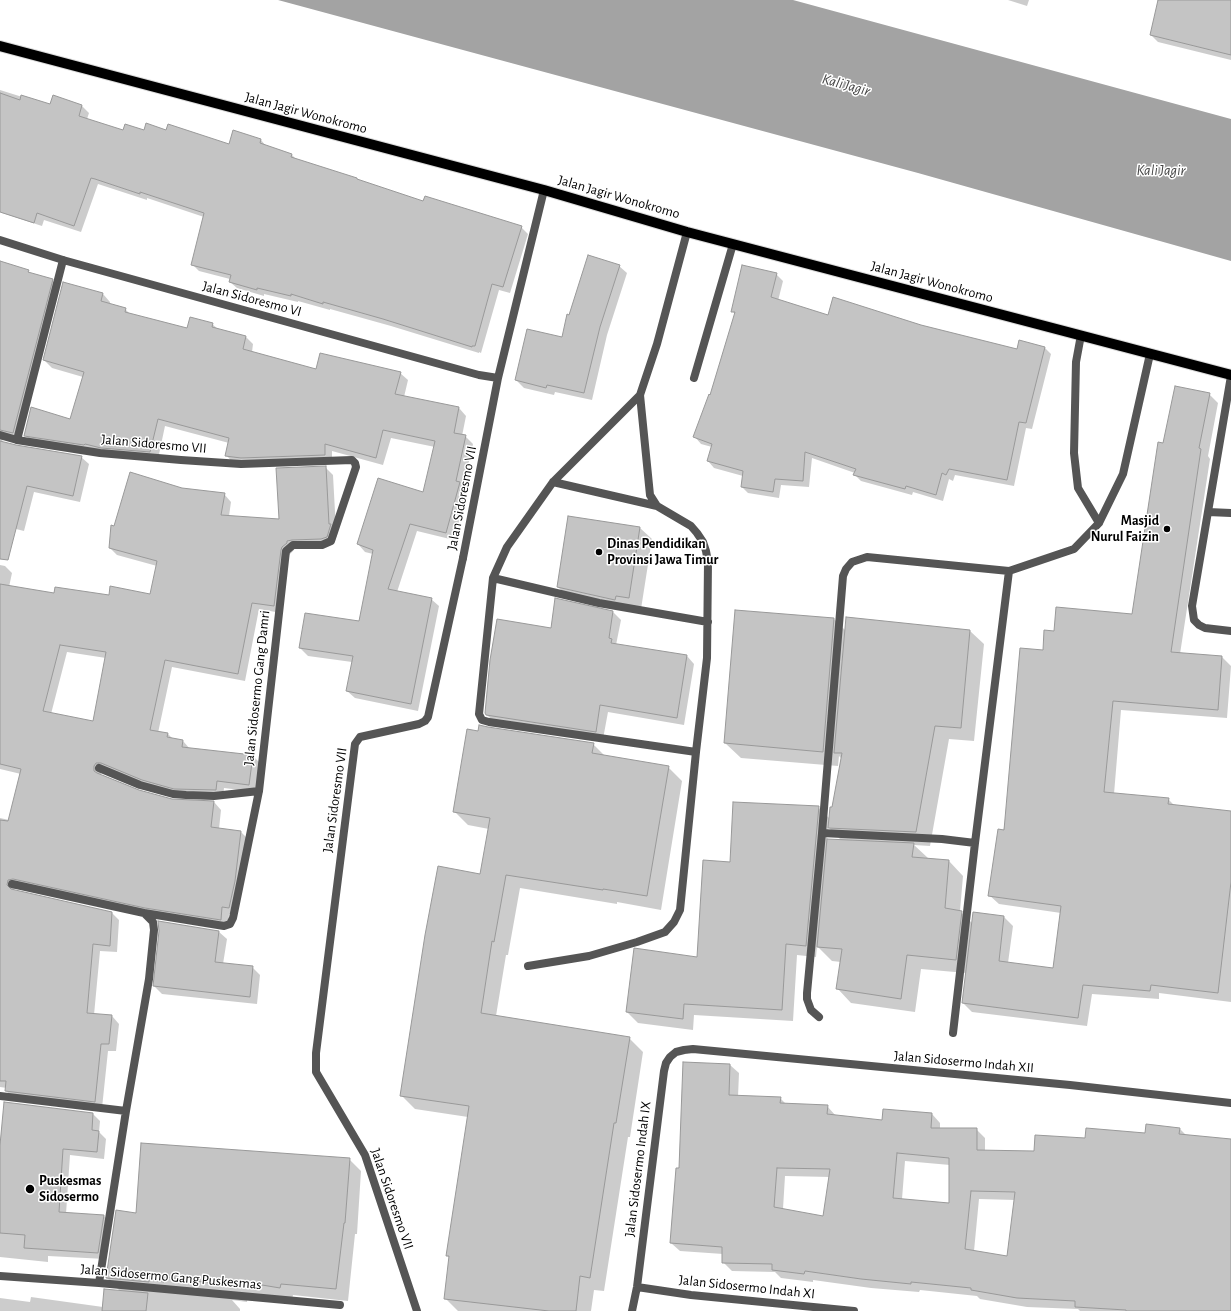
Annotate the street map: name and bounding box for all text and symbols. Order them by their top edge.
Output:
water label: Kali Jagir [820,70,872,100]
street label: Jalan Jagir Wonokromo [243,89,369,137]
water label: Kali Jagir [1137,161,1185,179]
street label: Jalan Jagir Wonokromo [556,172,682,222]
street label: Jalan Jagir Wonokromo [869,258,995,306]
street label: Jalan Sidoresmo VI [201,278,303,320]
street label: Jalan Sidoresmo VII [101,431,207,457]
street label: Jalan Sidoresmo VII [444,444,480,552]
place label: Masjid Nurul Faizin [1091,513,1159,546]
marker: Masjid Nurul Faizin [1162,524,1172,534]
place label: Dinas Pendidikan Provinsi Jawa Timur [607,536,718,568]
marker: Dinas Pendidikan Provinsi Jawa Timur [594,547,604,557]
street label: Jalan Sidosermo Gang Damri [241,610,273,766]
street label: Jalan Sidoresmo VII [319,746,351,854]
street label: Jalan Sidosermo Indah XII [893,1048,1035,1076]
street label: Jalan Sidosermo Indah IX [621,1100,655,1238]
street label: Jalan Sidoresmo VII [367,1146,417,1252]
place label: Puskesmas Sidosermo [39,1173,101,1206]
marker: Puskesmas Sidosermo [24,1183,36,1195]
street label: Jalan Sidosermo Gang Puskesmas [80,1261,262,1293]
street label: Jalan Sidosermo Indah XI [678,1272,816,1302]

